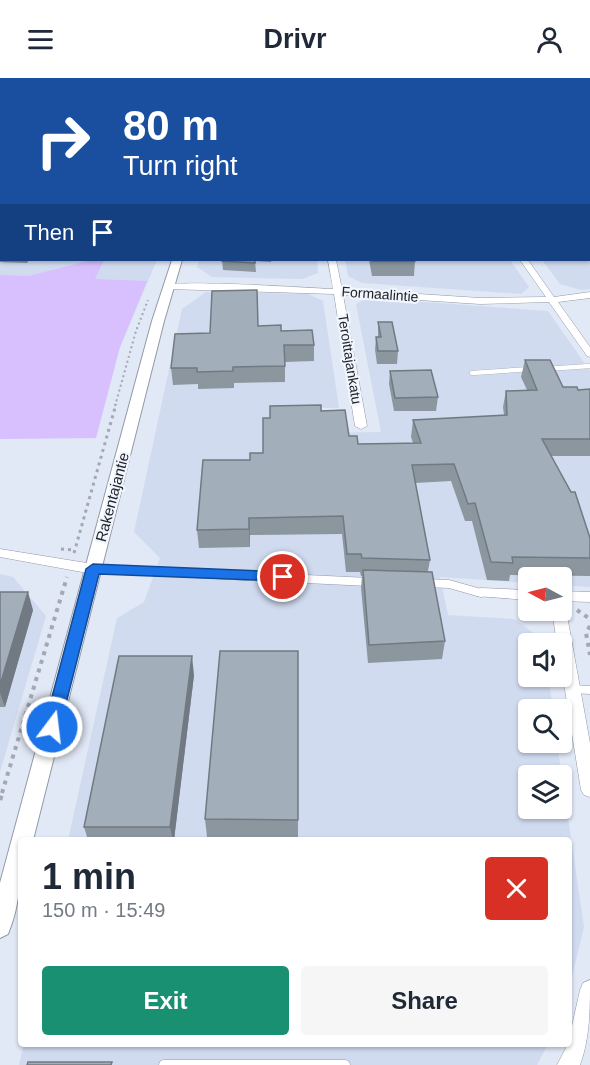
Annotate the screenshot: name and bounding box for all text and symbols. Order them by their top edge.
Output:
icon: menu [24,23,57,56]
icon: person [533,23,566,56]
text: Drivr [263,24,327,54]
icon: right [24,102,102,180]
text: 80 m [123,102,219,149]
text: Turn right [123,151,238,181]
icon: arrive [86,216,119,249]
text: Then [24,220,74,245]
street label: Formaalintie [341,283,419,305]
street label: Teroittajankatu [335,313,365,405]
street label: Rakentajantie [92,450,132,544]
pin [257,551,308,602]
icon: arrive [266,560,299,593]
north arrow [518,567,572,621]
map controls [518,567,572,819]
button: sound [518,633,572,687]
position arrow [20,695,84,759]
button: search [518,699,572,753]
button: layers [518,765,572,819]
text: 1 min [42,856,136,897]
button: close [485,857,548,920]
text: 150 m · 15:49 [42,899,165,921]
button: Exit [42,966,289,1035]
button: Share [301,966,548,1035]

